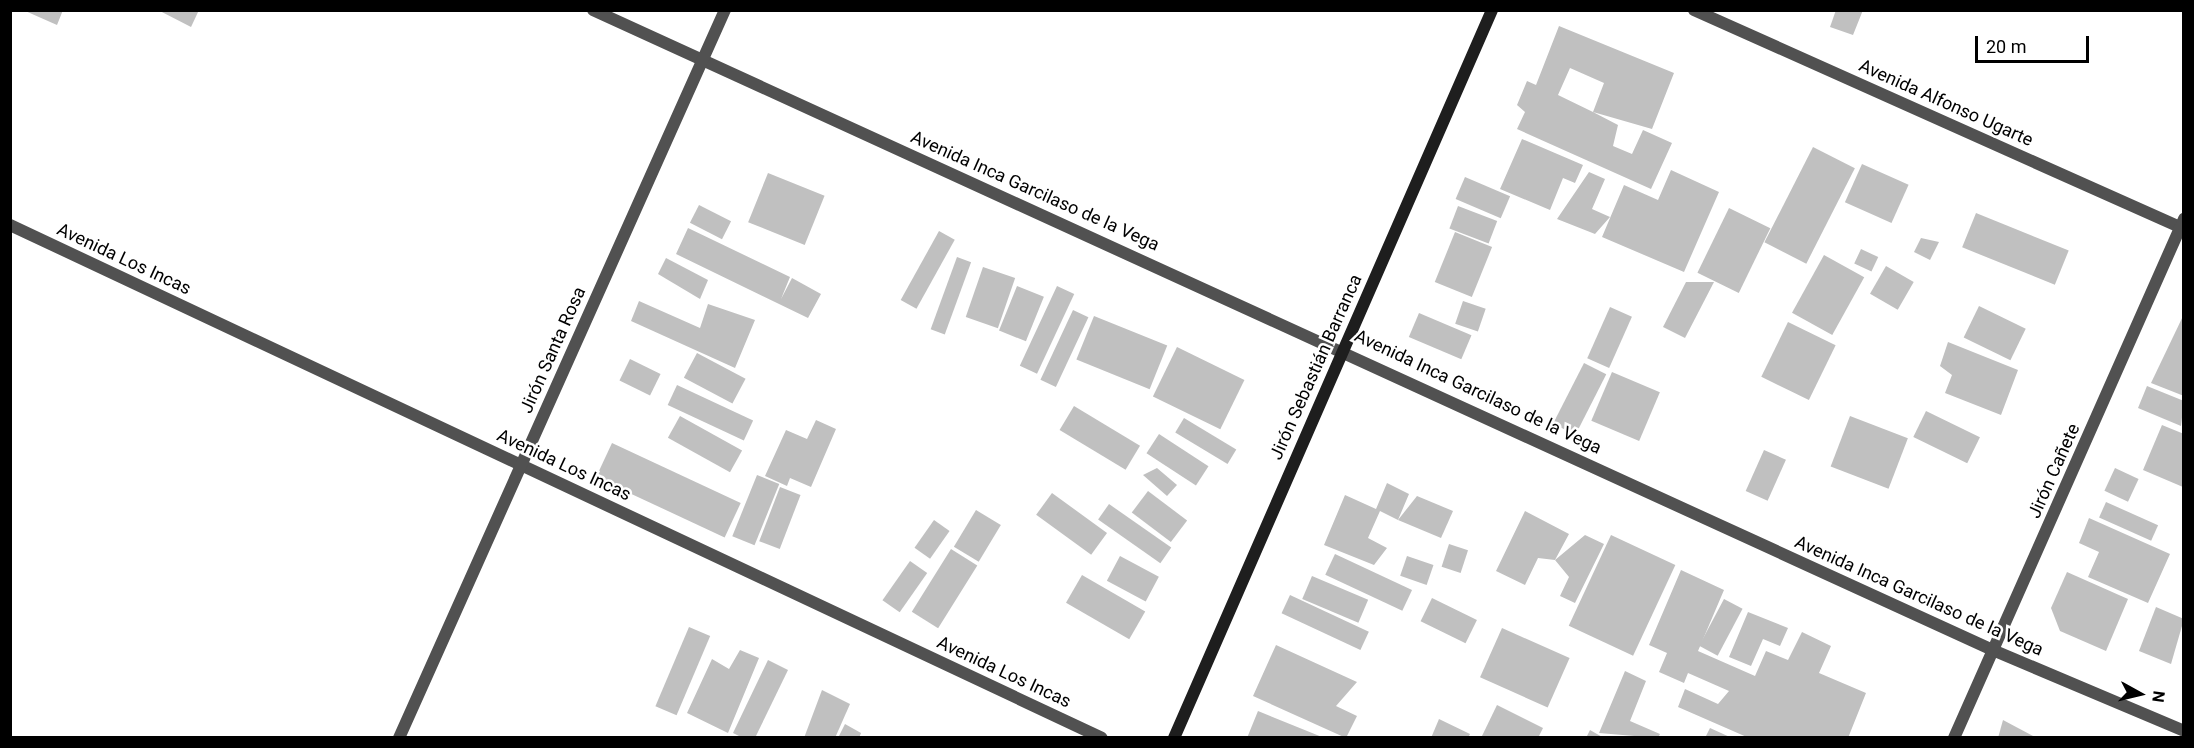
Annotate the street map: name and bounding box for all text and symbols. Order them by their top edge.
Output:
scale bar [1978,24,2092,62]
text: 20 m [1986,36,2026,57]
street label: Avenida Alfonso Ugarte [1856,55,2036,151]
street label: Avenida Inca Garcilaso de la Vega [907,126,1163,256]
street label: Avenida Los Incas [54,219,194,299]
street label: Jirón Sebastián Barranca [1265,271,1367,463]
street label: Jirón Santa Rosa [515,284,591,416]
street label: Avenida Inca Garcilaso de la Vega [1351,325,1605,459]
street label: Jirón Cañete [2024,420,2084,522]
street label: Avenida Los Incas [494,425,634,505]
street label: Avenida Inca Garcilaso de la Vega [1791,531,2047,661]
street label: Avenida Los Incas [934,632,1074,712]
north arrow [2110,664,2170,724]
text: N [2148,690,2169,703]

